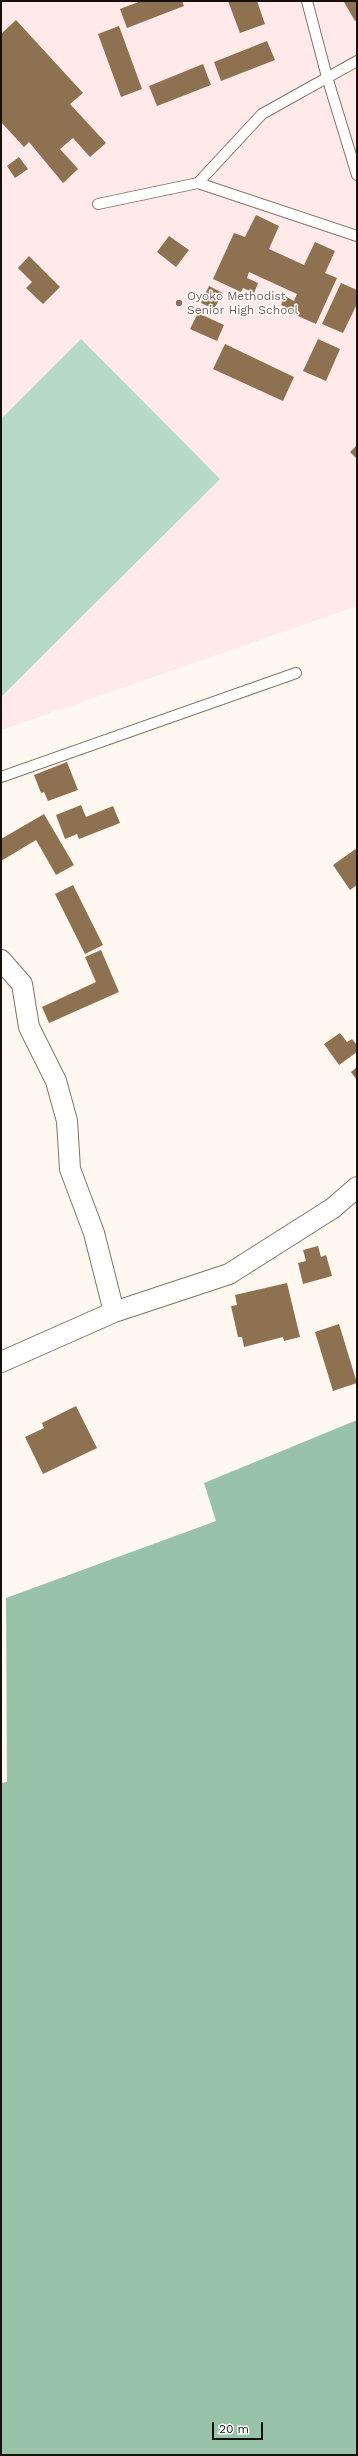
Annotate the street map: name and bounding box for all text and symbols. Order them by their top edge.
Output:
place label: Oyoko Methodist Senior High School [187,289,298,317]
marker: Oyoko Methodist Senior High School [174,298,184,308]
scale bar [214,2414,265,2440]
text: 20 m [219,2422,249,2436]

